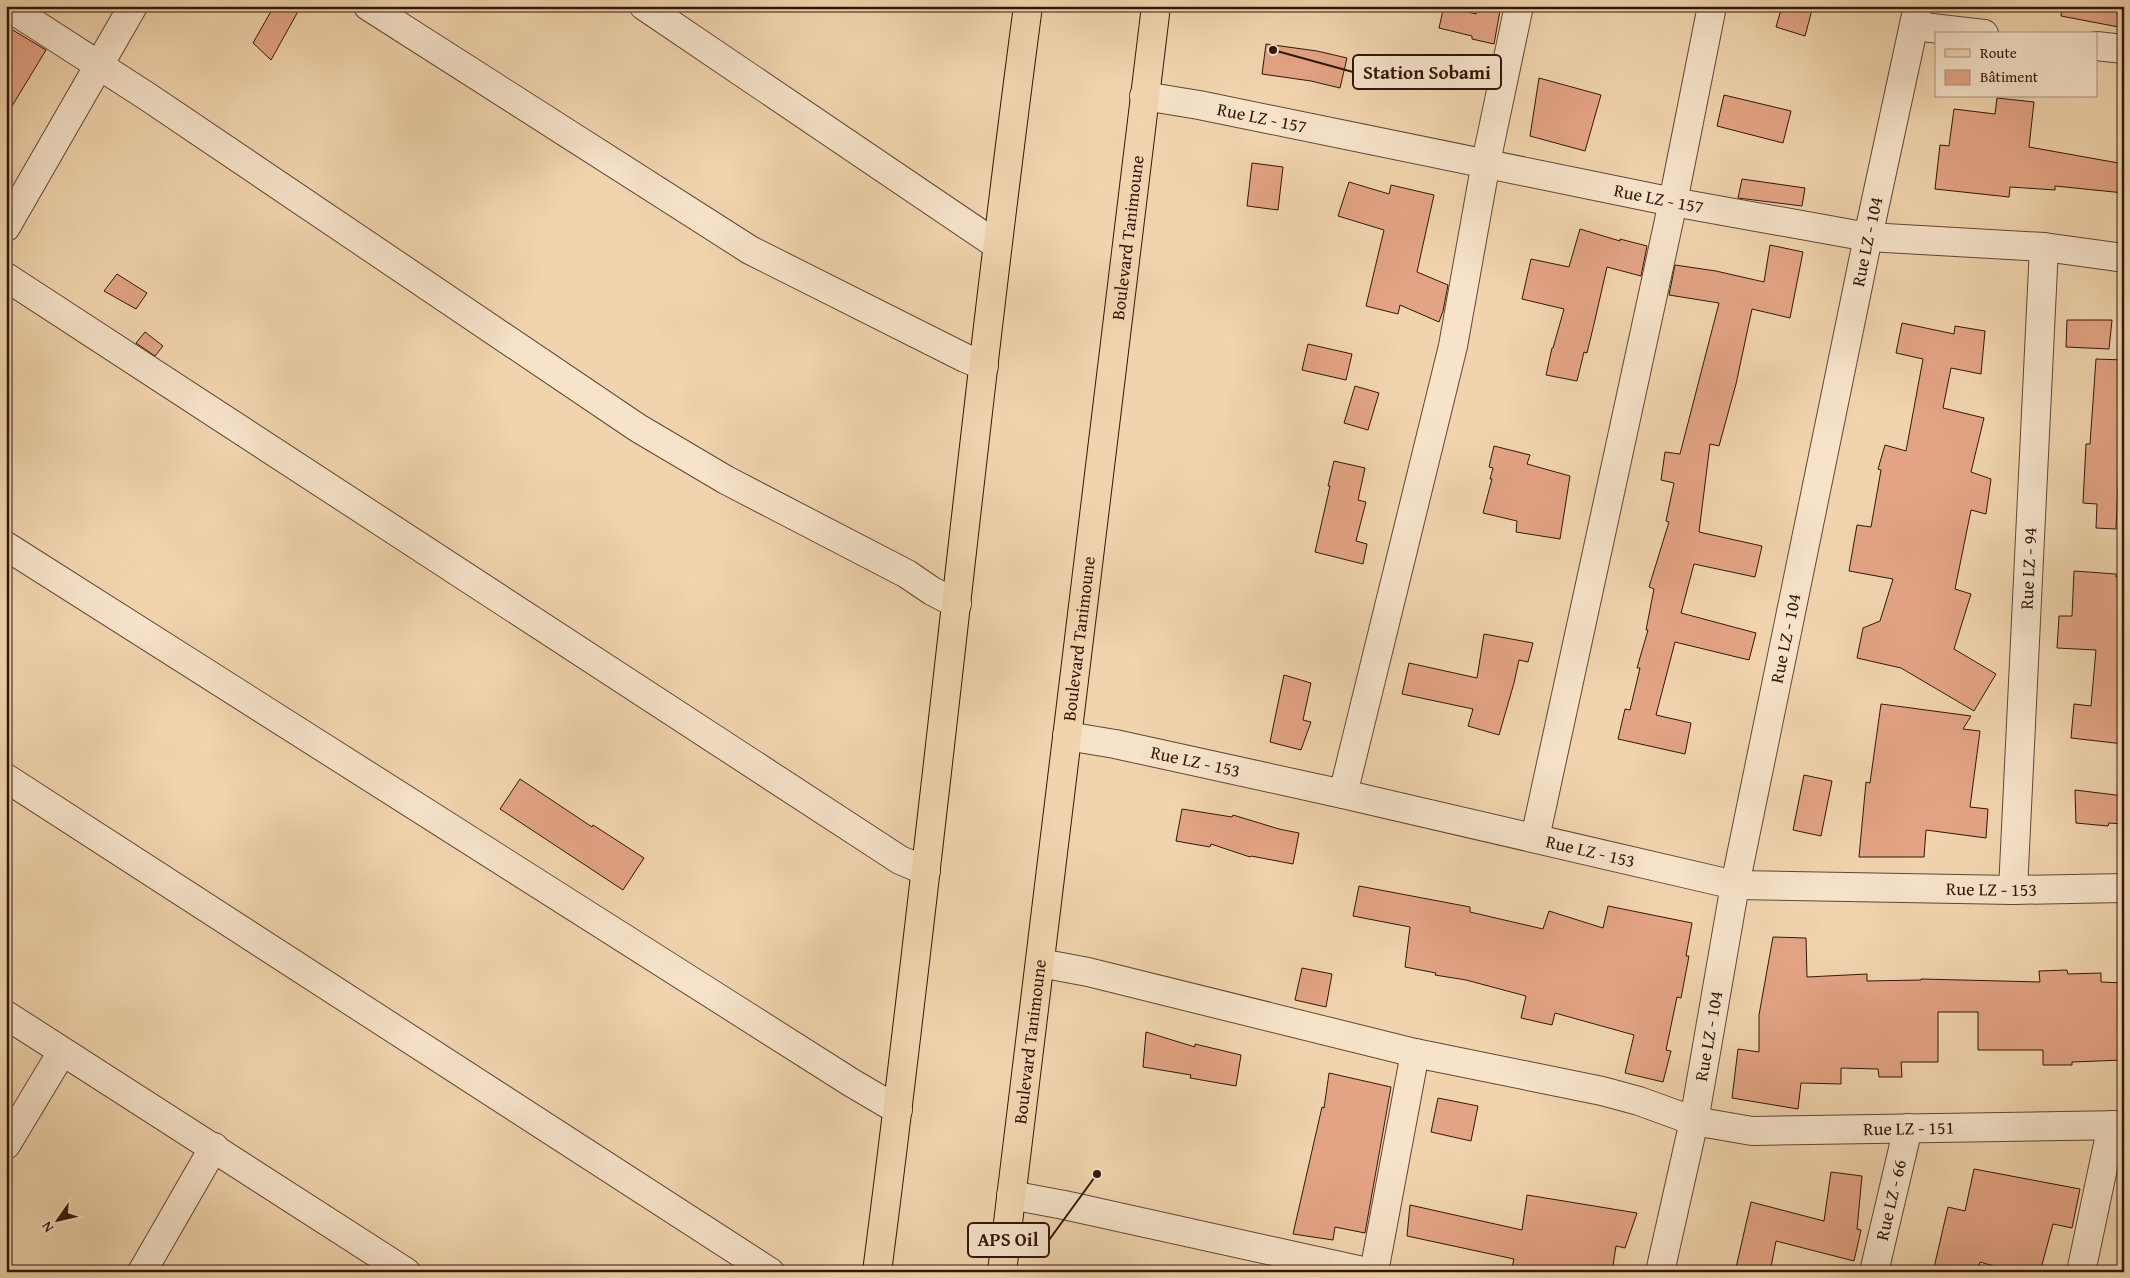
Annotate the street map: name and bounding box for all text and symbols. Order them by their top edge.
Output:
legend [1935,32,2098,98]
text: Route [1980,42,2017,63]
callout: Station Sobami [1353,55,1501,89]
text: Station Sobami [1363,58,1491,86]
text: Bâtiment [1980,66,2039,87]
street label: Rue LZ - 157 [1215,95,1309,140]
street label: Boulevard Tanimoune [1104,154,1151,322]
street label: Rue LZ - 157 [1612,176,1706,220]
street label: Rue LZ - 104 [1844,194,1889,289]
street label: Rue LZ - 94 [2013,527,2043,610]
street label: Boulevard Tanimoune [1055,555,1102,723]
street label: Rue LZ - 104 [1763,591,1807,686]
street label: Rue LZ - 153 [1148,738,1243,784]
street label: Rue LZ - 153 [1543,827,1638,874]
street label: Rue LZ - 153 [1946,875,2037,903]
street label: Boulevard Tanimoune [1006,958,1053,1126]
street label: Rue LZ - 104 [1687,989,1729,1083]
street label: Rue LZ - 151 [1863,1114,1954,1142]
street label: Rue LZ - 66 [1868,1157,1913,1243]
north arrow [32,1196,82,1246]
text: N [36,1217,58,1237]
callout: APS Oil [968,1223,1049,1257]
text: APS Oil [977,1225,1039,1253]

